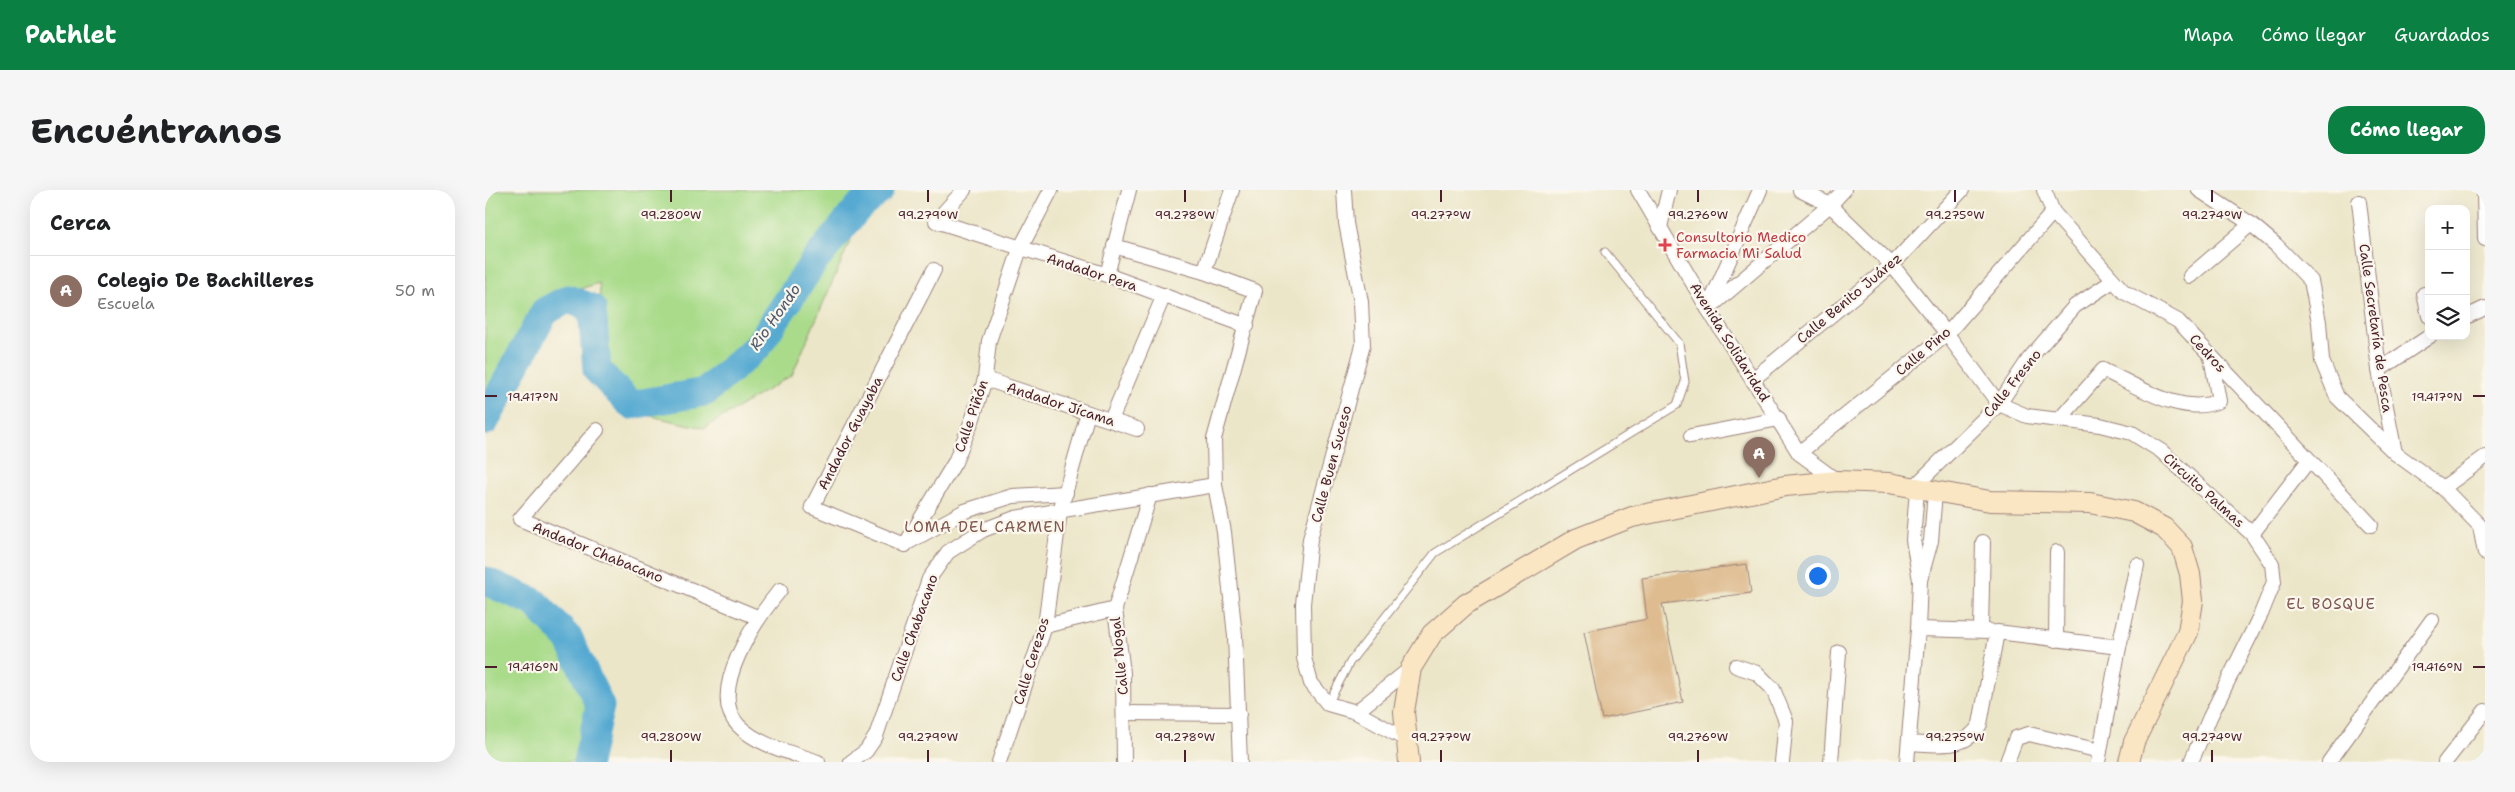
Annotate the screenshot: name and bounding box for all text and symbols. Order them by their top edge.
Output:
text: Pathlet [25,19,116,51]
text: Mapa [2183,23,2233,47]
text: Cómo llegar [2261,23,2366,47]
text: Guardados [2394,23,2490,47]
button: Cómo llegar [2328,106,2485,154]
text: Encuéntranos [30,107,282,154]
map controls [2425,205,2470,340]
button: + [2425,205,2470,250]
text: 99.280°W [640,207,702,223]
text: 99.279°W [898,207,958,223]
text: 99.278°W [1155,207,1215,223]
text: 99.277°W [1411,207,1471,223]
text: 99.276°W [1668,207,1728,223]
text: 99.275°W [1925,207,1985,223]
text: 99.274°W [2182,207,2242,223]
text: Cerca [50,209,111,237]
place label: Consultorio Medico Farmacia Mi Salud [1676,228,1806,262]
marker: Consultorio Medico Farmacia Mi Salud [1658,238,1672,252]
street label: Calle Secretaría de Pesca [2355,242,2397,414]
street label: Andador Pera [1044,249,1140,295]
street label: Calle Benito Juárez [1793,249,1905,347]
button: − [2425,250,2470,295]
text: Colegio De Bachilleres [97,268,314,293]
street label: Avenida Solidaridad [1686,279,1774,405]
text: A [60,280,72,301]
text: 50 m [395,280,435,301]
water label: Rio Hondo [745,280,805,354]
text: Escuela [97,293,155,314]
button: layers [2425,295,2470,340]
street label: Calle Pino [1892,323,1954,379]
street label: Cedros [2186,330,2230,376]
street label: Calle Fresno [1979,345,2045,421]
street label: Andador Guayaba [814,373,887,493]
street label: Calle Piñón [950,377,992,455]
street label: Andador Jícama [1005,378,1118,430]
text: 19.417°N [508,389,558,405]
text: 19.417°N [2412,389,2462,405]
street label: Calle Buen Suceso [1307,403,1355,525]
pin: A [1743,437,1775,478]
street label: Circuito Palmas [2160,449,2248,531]
district label: LOMA DEL CARMEN [904,517,1066,537]
street label: Andador Chabacano [530,518,666,586]
your location [1805,563,1831,589]
street label: Calle Chabacano [886,572,942,684]
district label: EL BOSQUE [2286,594,2376,614]
street label: Calle Cerezos [1009,615,1053,707]
street label: Calle Nogal [1106,615,1132,696]
text: 19.416°N [508,659,559,675]
text: 19.416°N [2412,659,2463,675]
text: 99.280°W [640,729,702,745]
text: 99.279°W [898,729,958,745]
text: 99.278°W [1155,729,1215,745]
text: 99.277°W [1411,729,1471,745]
text: 99.276°W [1668,729,1728,745]
text: 99.275°W [1925,729,1985,745]
text: 99.274°W [2182,729,2242,745]

